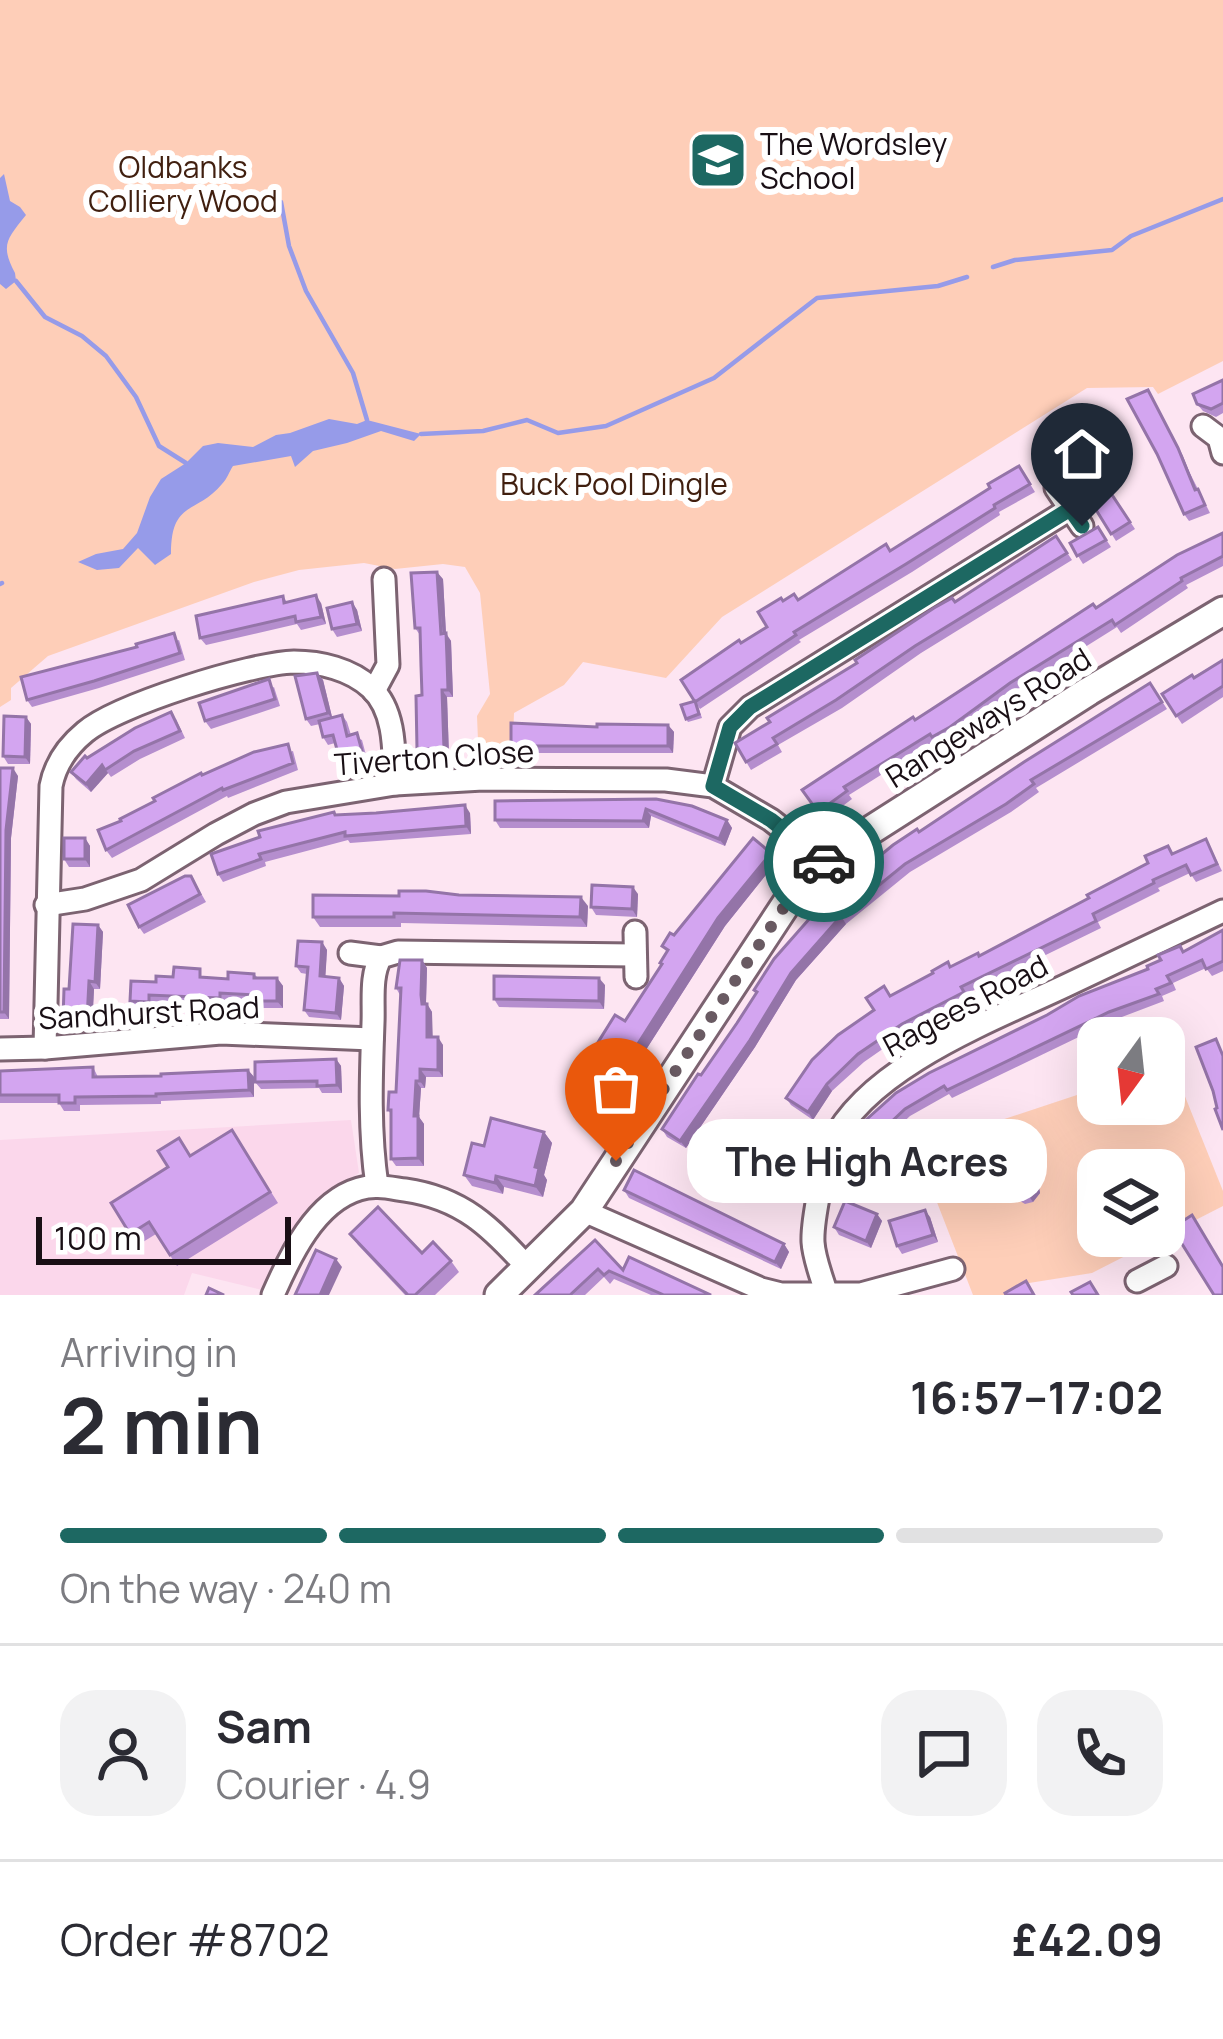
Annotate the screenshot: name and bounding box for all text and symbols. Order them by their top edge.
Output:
place label: The Wordsley School [760,123,948,198]
school or university icon: The Wordsley School [687,129,749,191]
park label: Oldbanks Colliery Wood [88,146,278,221]
pin [1031,403,1133,526]
icon: home [1049,421,1115,487]
park label: Buck Pool Dingle [500,463,728,504]
street label: Rangeways Road [878,637,1098,797]
street label: Tiverton Close [333,730,535,784]
courier [764,802,884,922]
icon: car [791,829,857,895]
street label: Ragees Road [875,944,1055,1066]
street label: Sandhurst Road [37,986,261,1038]
north arrow [1077,1017,1185,1125]
map controls [1077,1017,1185,1257]
pin [565,1038,667,1161]
icon: bag [583,1056,649,1122]
callout: The High Acres [688,1119,1048,1203]
text: The High Acres [726,1134,1008,1188]
button: layers [1077,1149,1185,1257]
scale bar [36,1211,291,1264]
text: 100 m [54,1215,142,1260]
text: Arriving in [60,1325,237,1379]
text: 16:57–17:02 [910,1366,1163,1428]
text: 2 min [60,1371,263,1477]
text: On the way · 240 m [60,1561,392,1615]
button: person [60,1690,186,1816]
button: chat [881,1690,1007,1816]
button: phone [1037,1690,1163,1816]
text: Sam [216,1695,312,1757]
text: Courier · 4.9 [216,1757,431,1811]
text: Order #8702 [60,1908,330,1970]
text: £42.09 [1012,1908,1163,1970]

